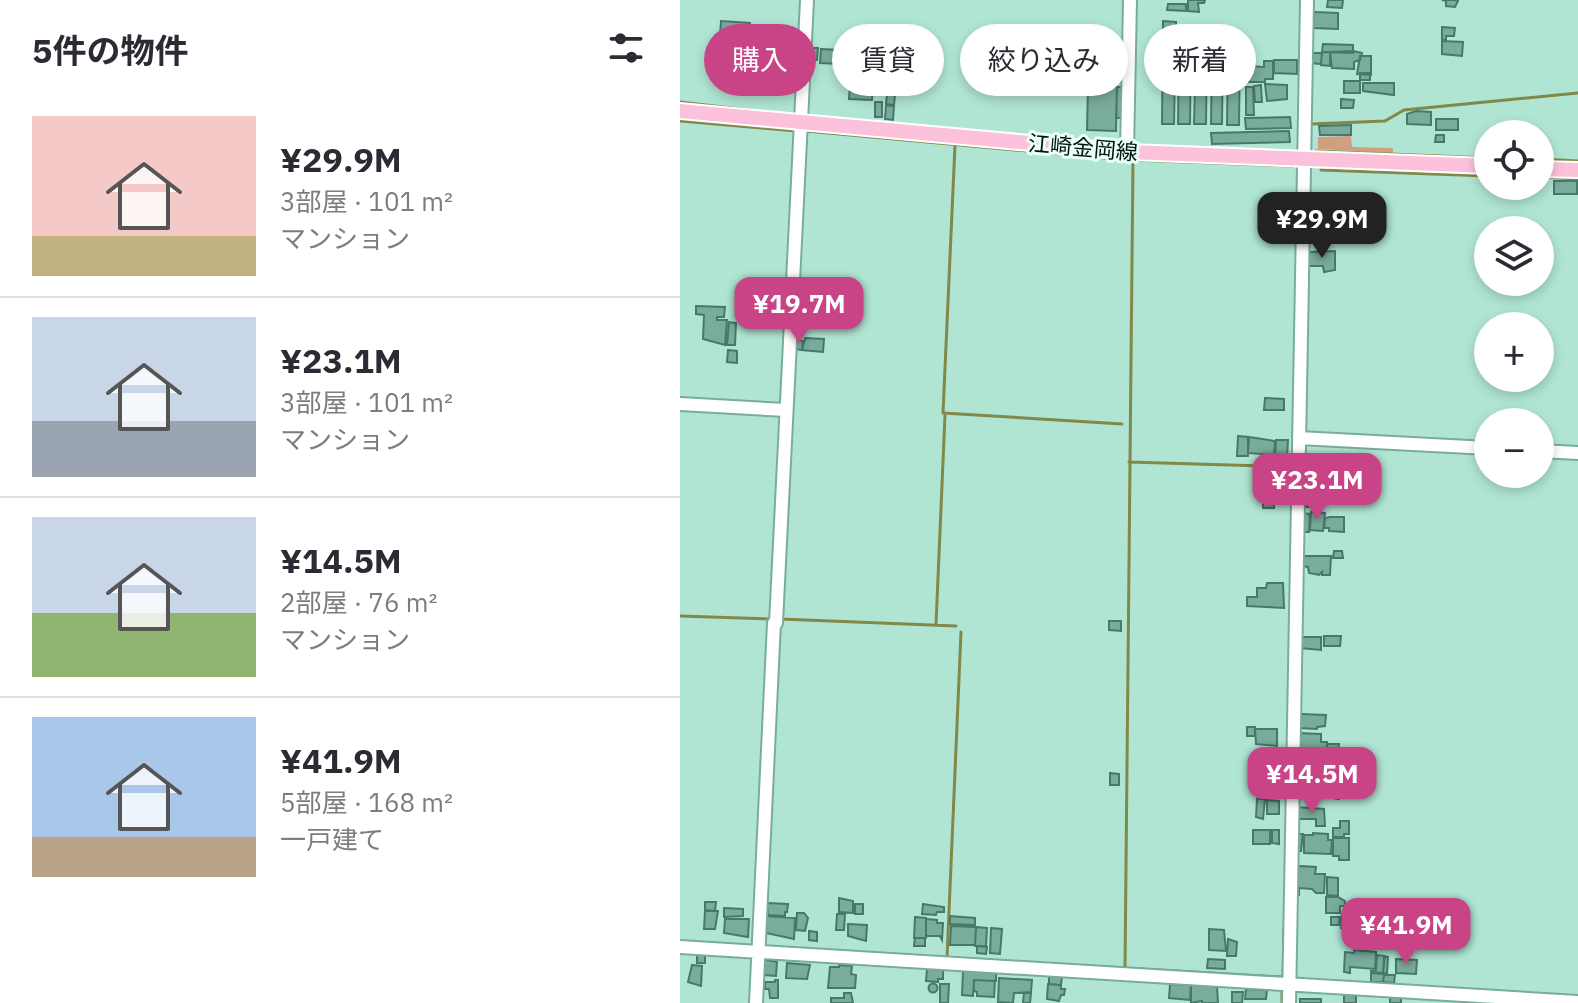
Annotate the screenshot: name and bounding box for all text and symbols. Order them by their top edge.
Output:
chip: 購入 [704,24,816,96]
chip: 賃貸 [832,24,944,96]
chip: 絞り込み [960,24,1128,96]
chip: 新着 [1144,24,1256,96]
icon: filters [604,26,648,70]
text: 5件の物件 [32,28,188,72]
map controls [1474,120,1554,488]
button: locate [1474,120,1554,200]
street label: 江崎金岡線 [1027,128,1139,166]
text: ¥29.9M [280,137,402,181]
icon: home [96,148,192,244]
text: 3部屋 · 101 m² [280,184,453,218]
pin: ¥29.9M [1257,192,1387,260]
text: ¥29.9M [1275,201,1369,235]
button: layers [1474,216,1554,296]
text: マンション [280,221,410,255]
pin: ¥19.7M [734,277,864,345]
text: ¥19.7M [752,286,846,320]
button: + [1474,312,1554,392]
text: ¥23.1M [280,338,402,382]
icon: home [96,349,192,445]
text: 3部屋 · 101 m² [280,385,453,419]
button: − [1474,408,1554,488]
text: マンション [280,422,410,456]
pin: ¥23.1M [1252,453,1382,521]
text: ¥23.1M [1270,462,1364,496]
text: ¥14.5M [280,538,402,582]
icon: home [96,549,192,645]
text: 2部屋 · 76 m² [280,585,437,619]
text: マンション [280,622,410,656]
text: ¥41.9M [280,738,402,782]
pin: ¥14.5M [1247,747,1377,815]
icon: home [96,749,192,845]
text: ¥14.5M [1265,756,1359,790]
text: 5部屋 · 168 m² [280,785,453,819]
text: 一戸建て [280,822,384,856]
pin: ¥41.9M [1341,898,1471,966]
text: ¥41.9M [1359,907,1453,941]

